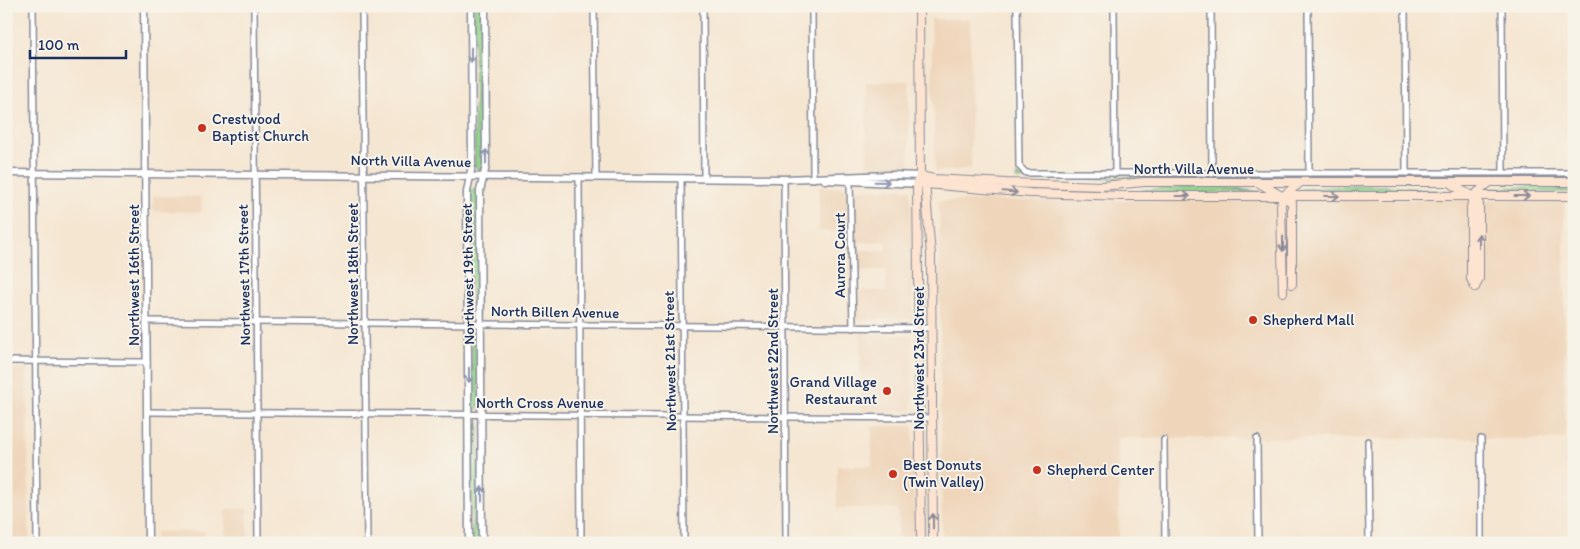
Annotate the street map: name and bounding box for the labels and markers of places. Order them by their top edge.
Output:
place label: Crestwood Baptist Church [212,110,309,145]
marker: Crestwood Baptist Church [196,122,208,134]
place label: Shepherd Mall [1263,311,1355,329]
marker: Shepherd Mall [1247,314,1259,326]
place label: Grand Village Restaurant [790,373,877,408]
marker: Grand Village Restaurant [881,385,893,397]
place label: Best Donuts (Twin Valley) [903,456,984,491]
place label: Shepherd Center [1047,461,1155,479]
marker: Shepherd Center [1031,464,1043,476]
marker: Best Donuts (Twin Valley) [887,468,899,480]

